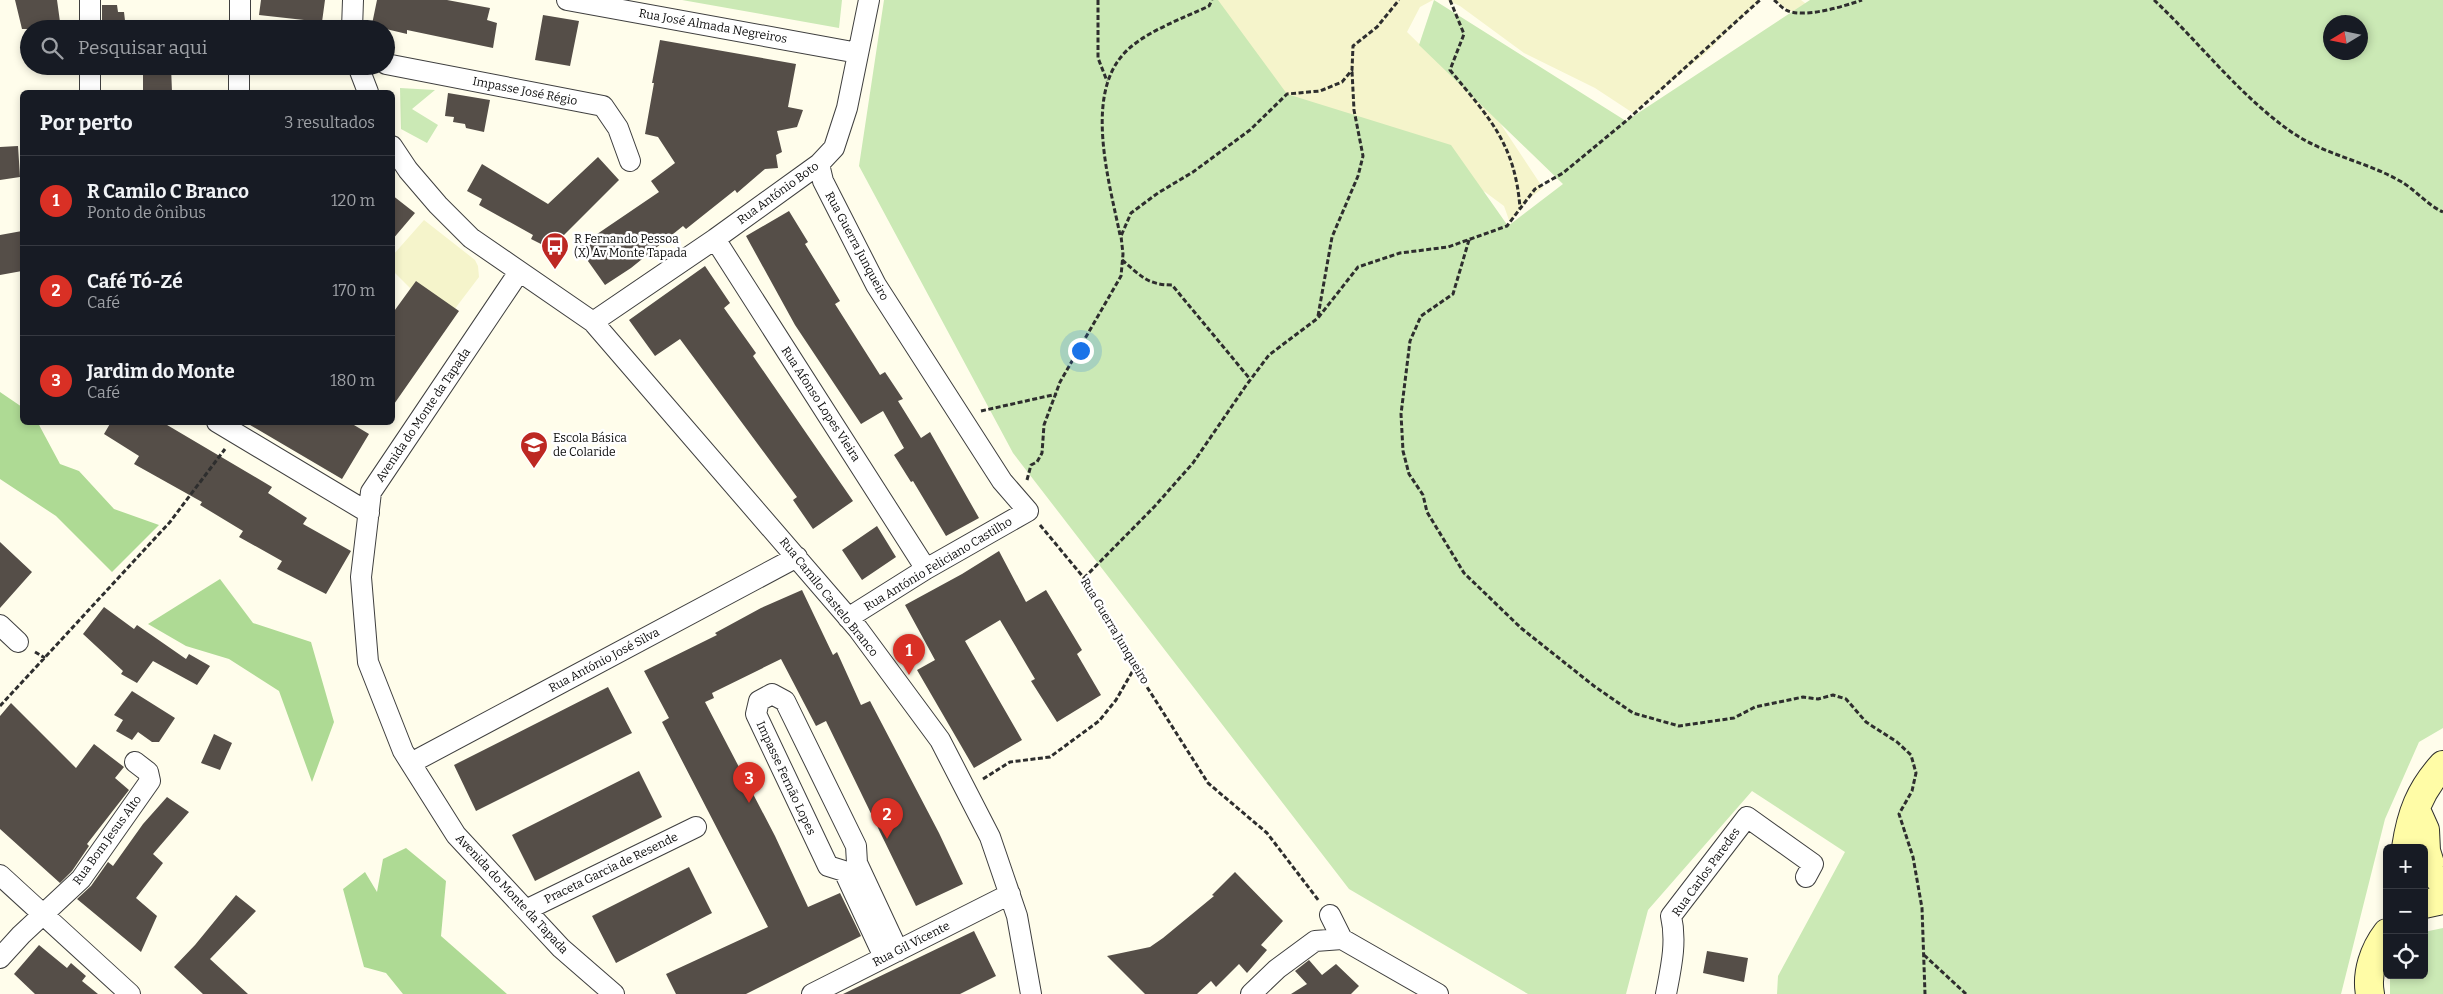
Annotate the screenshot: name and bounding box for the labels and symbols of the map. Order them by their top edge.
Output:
street label: Rua José Almada Negreiros [638,6,789,46]
north arrow [2323,15,2368,60]
street label: Impasse José Régio [471,74,579,108]
street label: Rua António Boto [735,159,821,227]
street label: Rua Guerra Junqueiro [822,189,892,303]
bus stop icon: R Fernando Pessoa (X) Av Monte Tapada [540,231,570,270]
place label: R Fernando Pessoa (X) Av Monte Tapada [574,232,688,260]
your location [1068,338,1094,364]
street label: Rua Afonso Lopes Vieira [779,344,864,464]
street label: Avenida do Monte da Tapada [373,345,473,485]
school or university icon: Escola Básica de Colaride [519,430,549,469]
place label: Escola Básica de Colaride [553,431,627,459]
street label: Rua António Feliciano Castilho [862,514,1014,614]
street label: Rua Camilo Castelo Branco [777,535,881,659]
street label: Rua Guerra Junqueiro [1078,575,1152,687]
street label: Rua António José Silva [546,625,662,695]
pin: 1 [893,634,925,675]
street label: Impasse Fernão Lopes [753,719,819,837]
pin: 3 [733,762,765,803]
street label: Rua Bom Jesus Alto [70,793,144,887]
pin: 2 [871,798,903,839]
street label: Rua Carlos Paredes [1669,825,1743,919]
street label: Praceta Garcia de Resende [542,830,680,906]
street label: Avenida do Monte da Tapada [453,831,571,957]
street label: Rua Gil Vicente [870,919,952,969]

